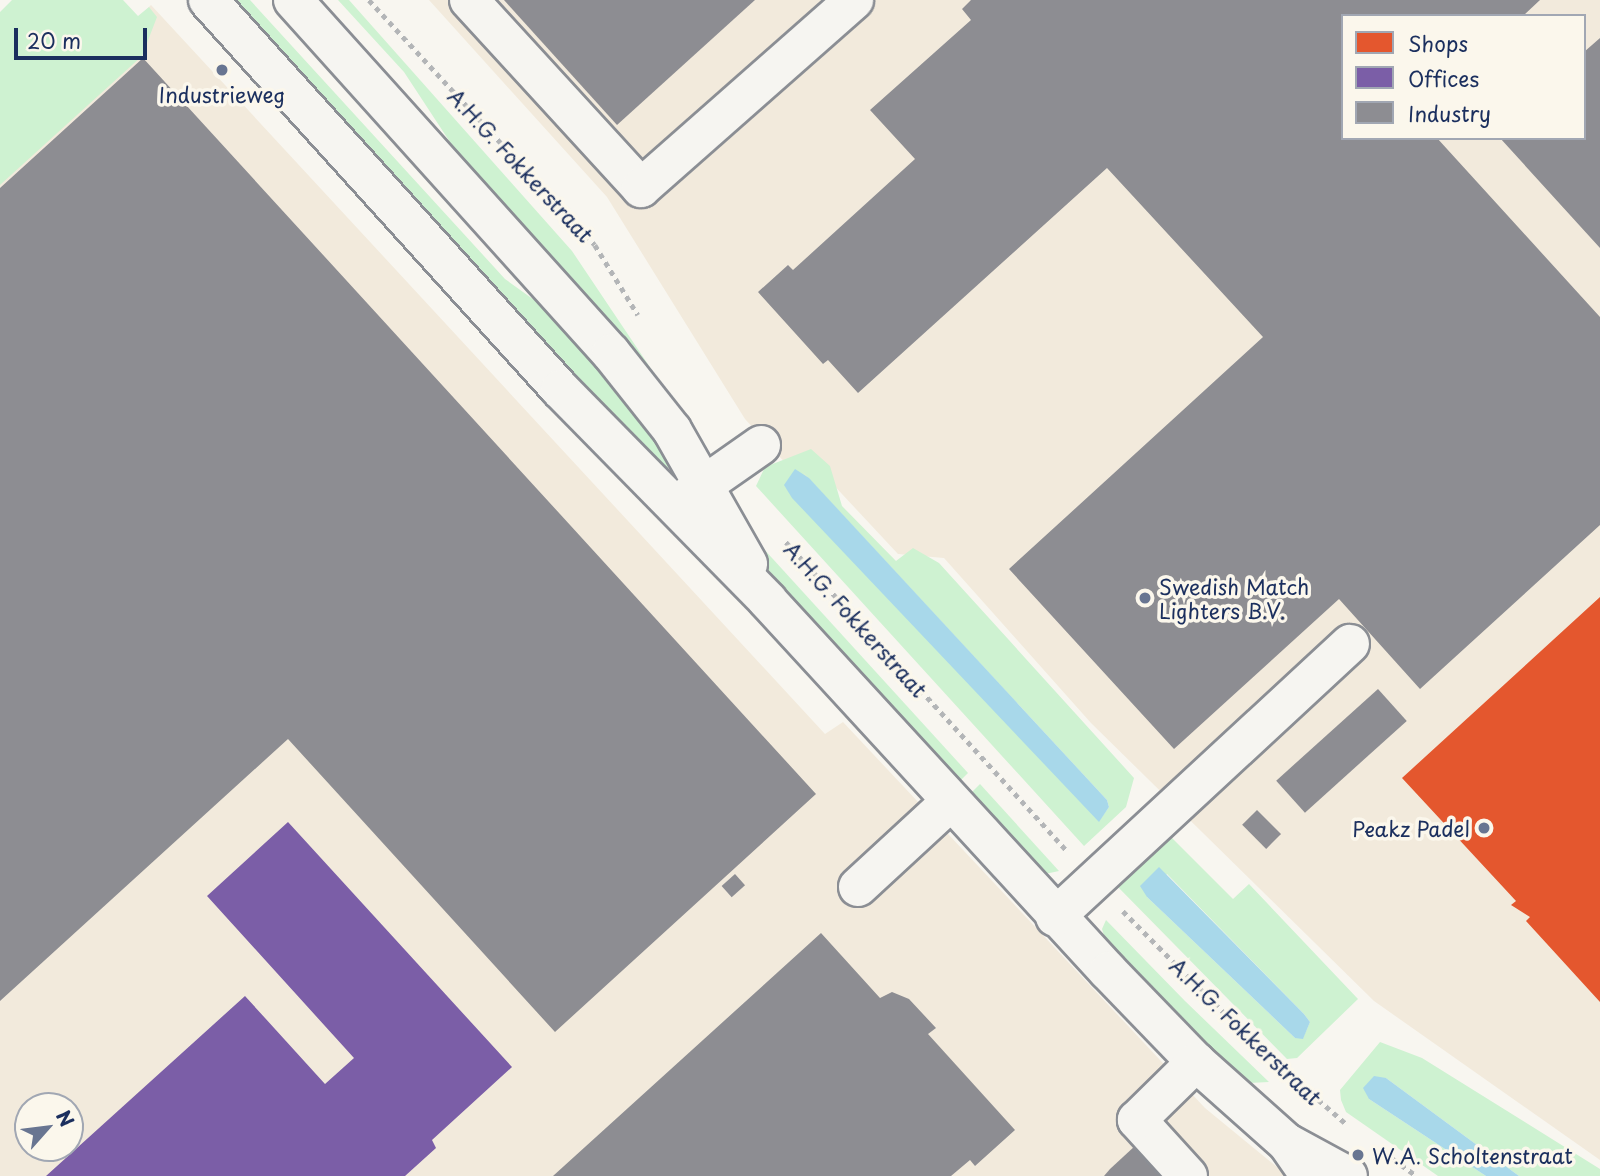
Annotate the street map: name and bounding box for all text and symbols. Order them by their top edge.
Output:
scale bar [18,14,150,58]
legend [1341,14,1586,140]
text: 20 m [27,24,81,56]
text: Shops [1408,27,1468,59]
marker: Industrieweg [214,62,230,78]
text: Offices [1408,62,1479,94]
place label: Industrieweg [159,81,285,107]
street label: A.H.G. Fokkerstraat [443,82,599,248]
text: Industry [1408,97,1491,129]
street label: A.H.G. Fokkerstraat [779,535,933,703]
place label: Swedish Match Lighters B.V. [1159,573,1310,623]
marker: Swedish Match Lighters B.V. [1137,590,1153,606]
place label: Peakz Padel [1351,815,1470,841]
marker: Peakz Padel [1476,820,1492,836]
street label: A.H.G. Fokkerstraat [1164,951,1328,1111]
north arrow [14,1092,84,1162]
text: N [50,1105,82,1131]
place label: W.A. Scholtenstraat [1372,1142,1574,1168]
marker: W.A. Scholtenstraat [1350,1147,1366,1163]

